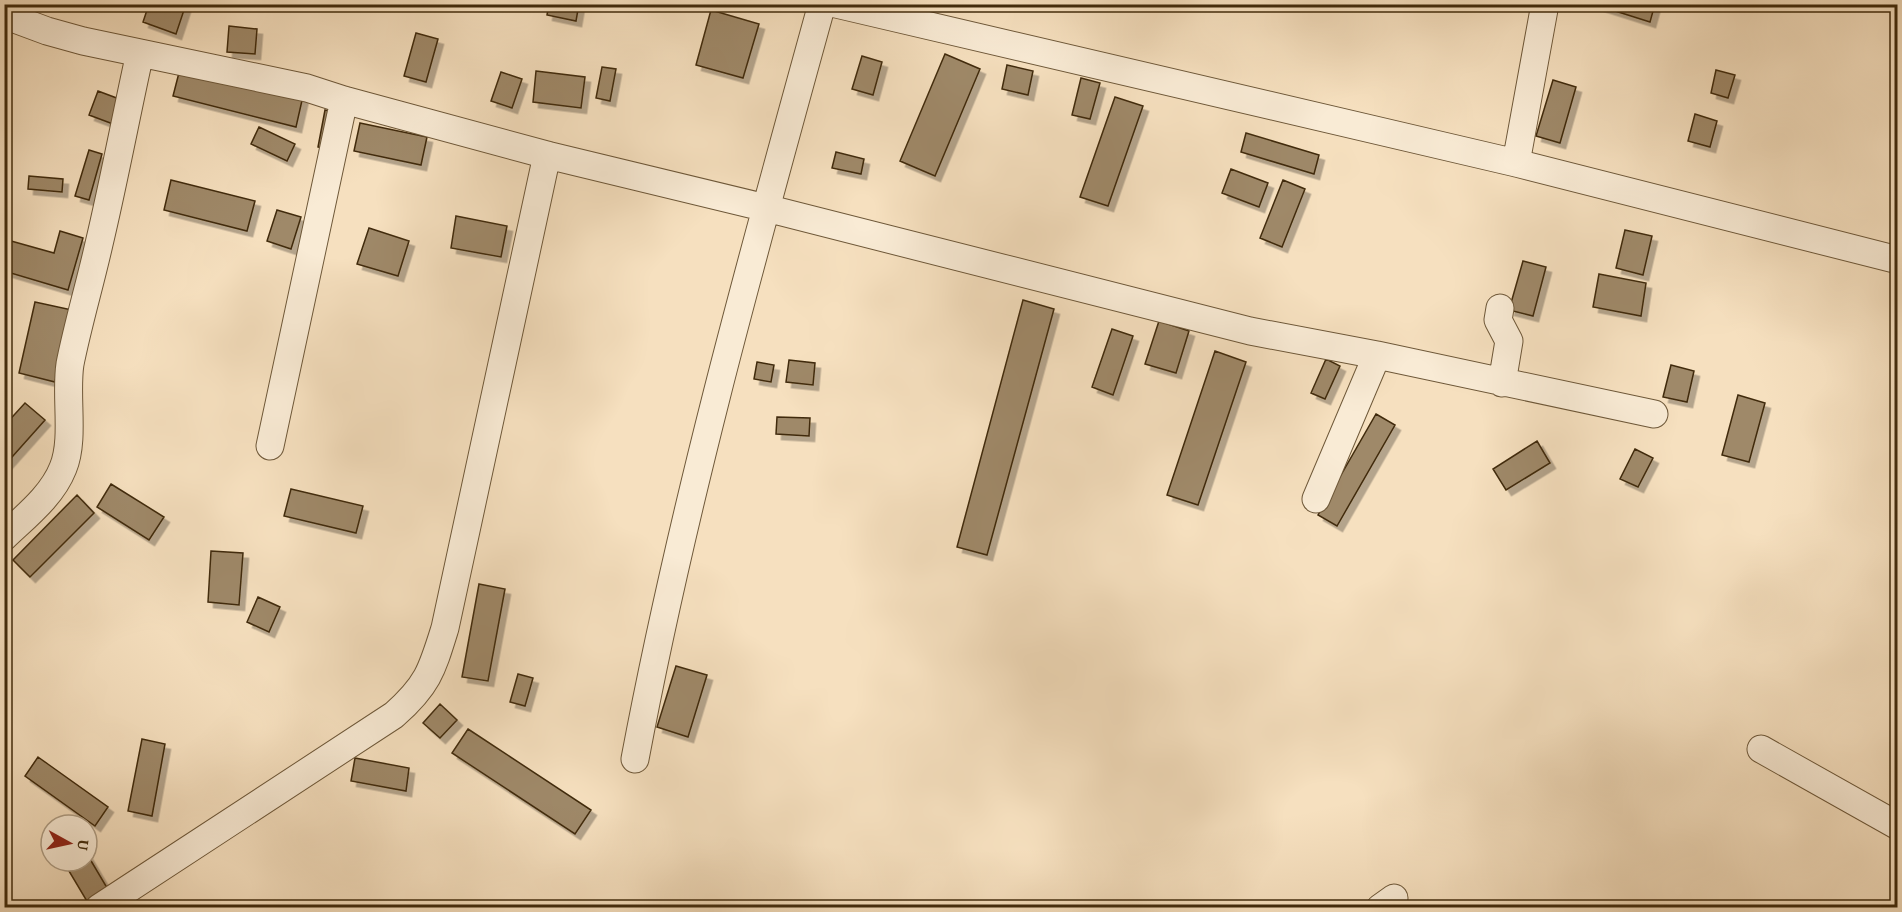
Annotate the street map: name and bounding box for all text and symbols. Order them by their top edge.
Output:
north arrow [39,813,99,873]
text: U [71,838,96,852]

